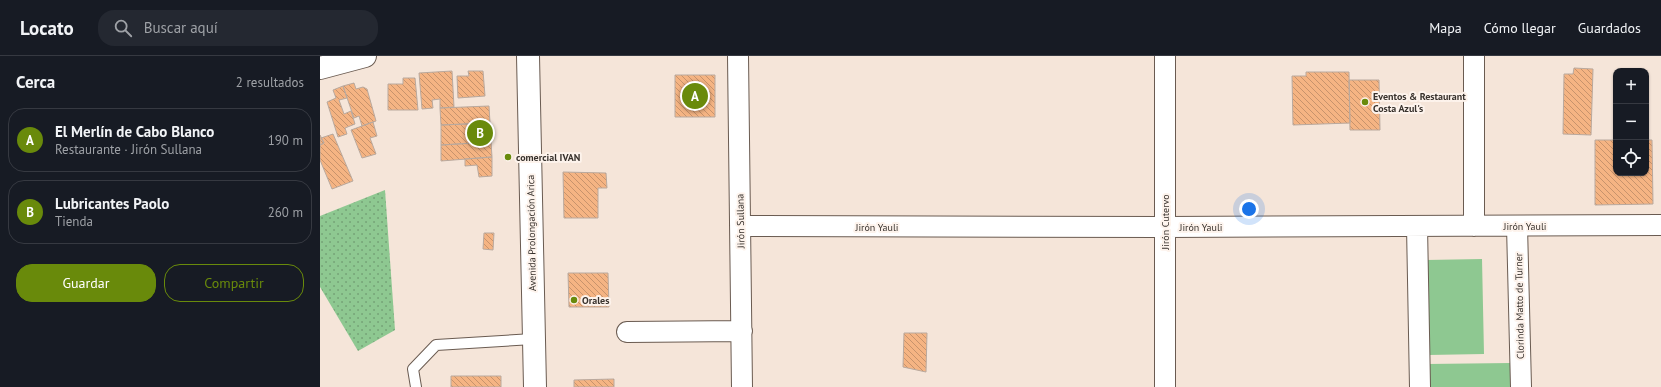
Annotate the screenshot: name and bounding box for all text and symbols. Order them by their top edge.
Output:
search box [98,10,378,46]
text: Locato [20,16,74,40]
icon: search [112,17,134,39]
text: Buscar aquí [144,18,218,37]
text: Mapa [1429,19,1462,37]
text: Cómo llegar [1484,19,1556,37]
text: Guardados [1578,19,1641,37]
map controls [1613,68,1649,176]
button: + [1613,68,1649,104]
text: Cerca [16,71,55,93]
text: 2 resultados [236,74,304,91]
pin: A [682,81,708,111]
place label: Eventos & Restaurant Costa Azul's [1373,90,1466,115]
marker: Eventos & Restaurant Costa Azul's [1360,97,1370,107]
button: − [1613,104,1649,140]
pin: B [467,118,493,148]
text: El Merlín de Cabo Blanco [55,122,214,141]
text: A [26,132,34,149]
text: 190 m [268,132,303,149]
button: locate [1613,140,1649,176]
text: Restaurante · Jirón Sullana [55,141,202,158]
place label: comercial IVAN [516,151,580,164]
marker: comercial IVAN [503,152,513,162]
street label: Avenida Prolongación Arica [524,175,539,291]
text: Lubricantes Paolo [55,194,169,213]
street label: Jirón Sullana [734,194,747,249]
street label: Jirón Cutervo [1159,194,1172,251]
your location [1239,199,1259,219]
text: B [26,204,34,221]
text: 260 m [268,204,303,221]
text: Tienda [55,213,93,230]
street label: Jirón Yauli [1503,220,1547,233]
street label: Jirón Yauli [855,221,899,234]
street label: Jirón Yauli [1179,221,1223,234]
street label: Clorinda Matto de Turner [1512,252,1527,359]
button: Guardar [16,264,156,302]
button: Compartir [164,264,304,302]
place label: Orales [582,294,609,307]
marker: Orales [569,295,579,305]

